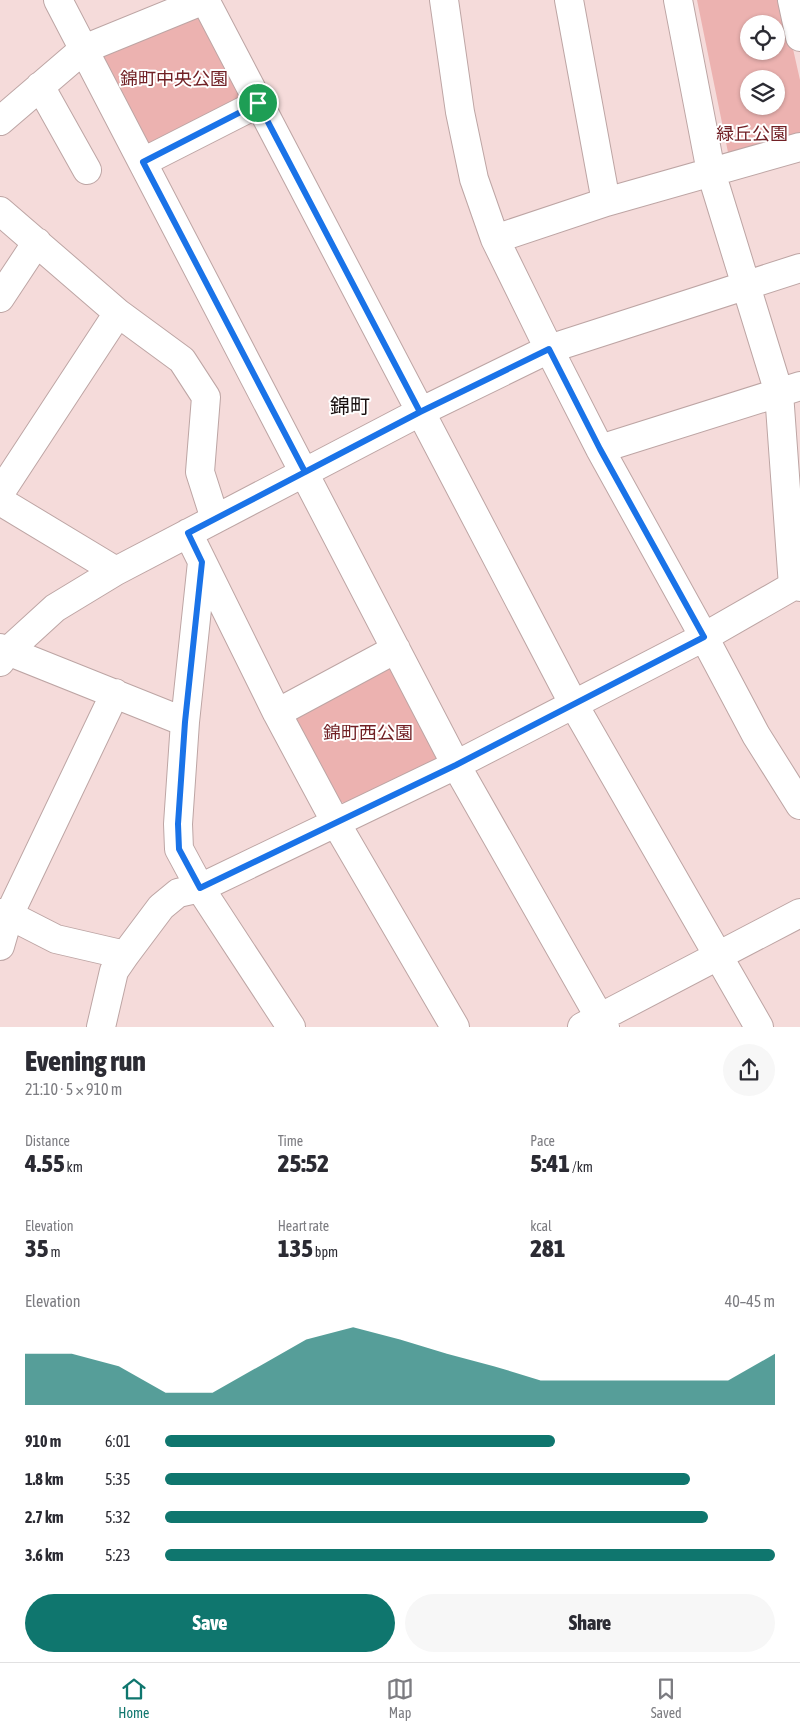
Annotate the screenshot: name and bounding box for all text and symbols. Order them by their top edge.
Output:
map controls [740,15,785,115]
button: locate [740,15,785,60]
park label: 錦町中央公園 [120,68,228,89]
button: layers [740,70,785,115]
pin [237,82,279,124]
icon: arrive [244,89,272,117]
park label: 緑丘公園 [716,123,788,144]
district label: 錦町 [330,394,370,417]
park label: 錦町西公園 [323,722,413,743]
button: share [723,1044,775,1096]
text: Evening run [25,1045,146,1077]
text: 21:10 · 5 × 910 m [25,1080,122,1098]
text: Distance [25,1133,70,1149]
text: Time [278,1133,303,1149]
text: Pace [530,1133,555,1149]
text: 4.55 [25,1149,65,1177]
text: 25:52 [278,1149,329,1177]
text: 5:41 [530,1149,570,1177]
text: km [65,1159,83,1175]
text: /km [570,1159,593,1175]
text: Elevation [25,1218,74,1234]
text: Heart rate [278,1218,329,1234]
text: kcal [530,1218,552,1234]
text: 35 [25,1234,49,1262]
text: 135 [278,1234,313,1262]
text: 281 [530,1234,566,1262]
text: m [49,1244,61,1260]
text: bpm [313,1244,338,1260]
text: Elevation [25,1292,80,1310]
text: 40–45 m [725,1292,775,1310]
text: 910 m [25,1432,61,1450]
text: 6:01 [105,1432,131,1450]
text: 1.8 km [25,1470,64,1488]
text: 5:35 [105,1470,130,1488]
text: 2.7 km [25,1508,64,1526]
text: 5:32 [105,1508,130,1526]
text: 3.6 km [25,1546,64,1564]
text: 5:23 [105,1546,130,1564]
button: Save [25,1594,395,1652]
button: Share [405,1594,775,1652]
tab: Home [118,1675,149,1721]
tab: Map [386,1675,414,1721]
tab: Saved [651,1675,682,1721]

